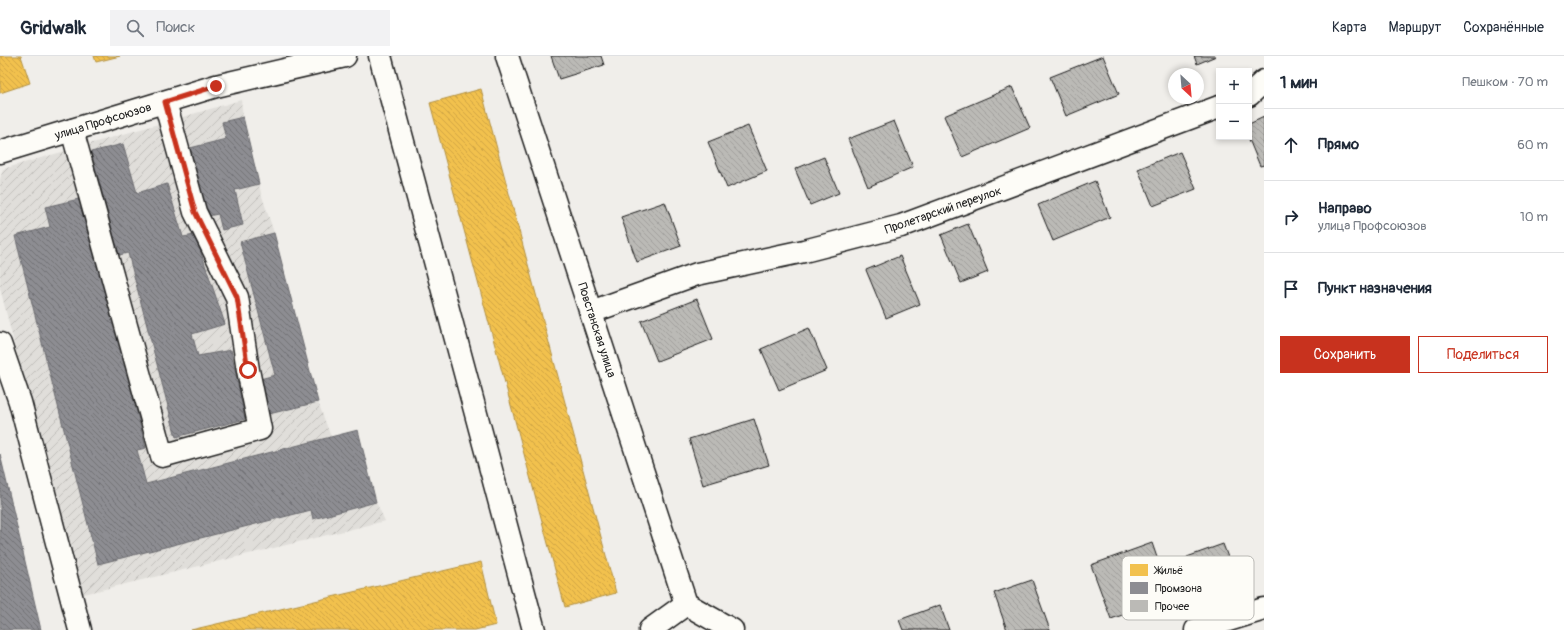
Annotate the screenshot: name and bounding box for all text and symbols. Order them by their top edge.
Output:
search box [110,10,390,46]
text: Gridwalk [20,16,86,40]
icon: search [124,17,146,39]
text: Поиск [156,18,195,37]
text: Карта [1332,19,1367,36]
text: Маршрут [1389,19,1441,36]
text: Сохранённые [1463,19,1544,36]
north arrow [1168,68,1204,104]
map controls [1216,68,1252,140]
button: + [1216,68,1252,104]
text: 1 мин [1280,72,1318,93]
text: Пешком · 70 m [1462,74,1548,90]
route end [207,77,225,95]
street label: улица Профсоюзов [52,100,153,144]
button: − [1216,104,1252,140]
icon: ahead [1280,134,1302,156]
text: Прямо [1318,135,1359,154]
text: 60 m [1517,137,1548,153]
street label: Пролетарский переулок [883,183,1004,238]
text: Направо [1318,199,1372,218]
icon: right [1280,206,1302,228]
text: 10 m [1520,209,1548,225]
text: улица Профсоюзов [1318,218,1427,234]
icon: arrive [1280,278,1302,300]
text: Пункт назначения [1318,279,1432,298]
street label: Повстанская улица [574,281,619,380]
button: Сохранить [1280,336,1410,373]
button: Поделиться [1418,336,1548,373]
route start [239,361,257,379]
legend [1122,556,1254,620]
text: Жильё [1153,564,1183,577]
text: Промзона [1155,582,1202,595]
text: Прочее [1155,600,1190,613]

